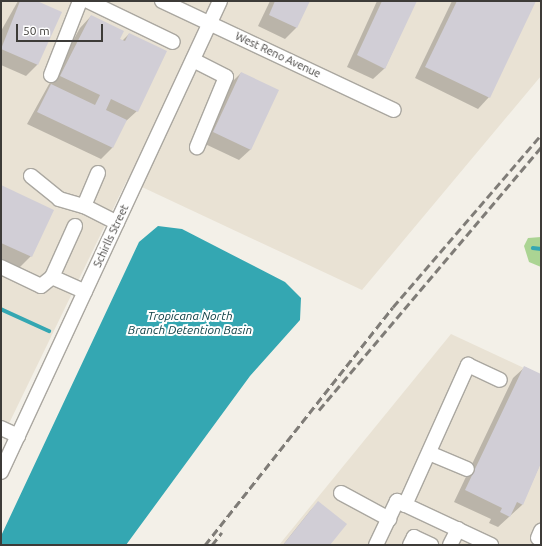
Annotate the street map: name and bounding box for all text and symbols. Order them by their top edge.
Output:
scale bar [18,16,105,42]
text: 50 m [23,24,50,37]
street label: West Reno Avenue [233,29,323,81]
street label: Schirlls Street [91,203,131,269]
water label: Tropicana North Branch Detention Basin [128,309,252,337]

